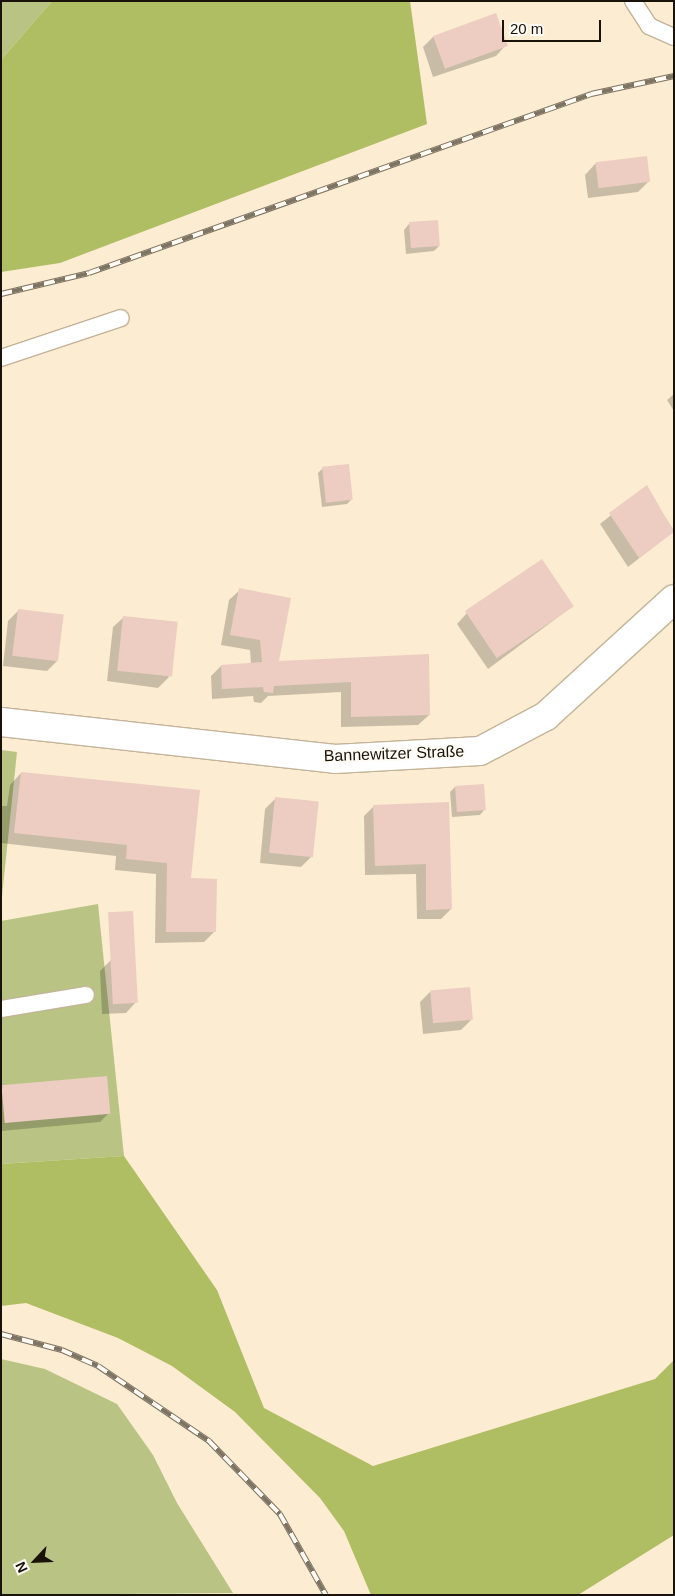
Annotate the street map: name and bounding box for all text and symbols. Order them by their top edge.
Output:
scale bar [505,10,604,42]
text: 20 m [510,20,543,37]
street label: Bannewitzer Straße [323,742,465,766]
north arrow [10,1536,60,1586]
text: N [12,1559,31,1575]

